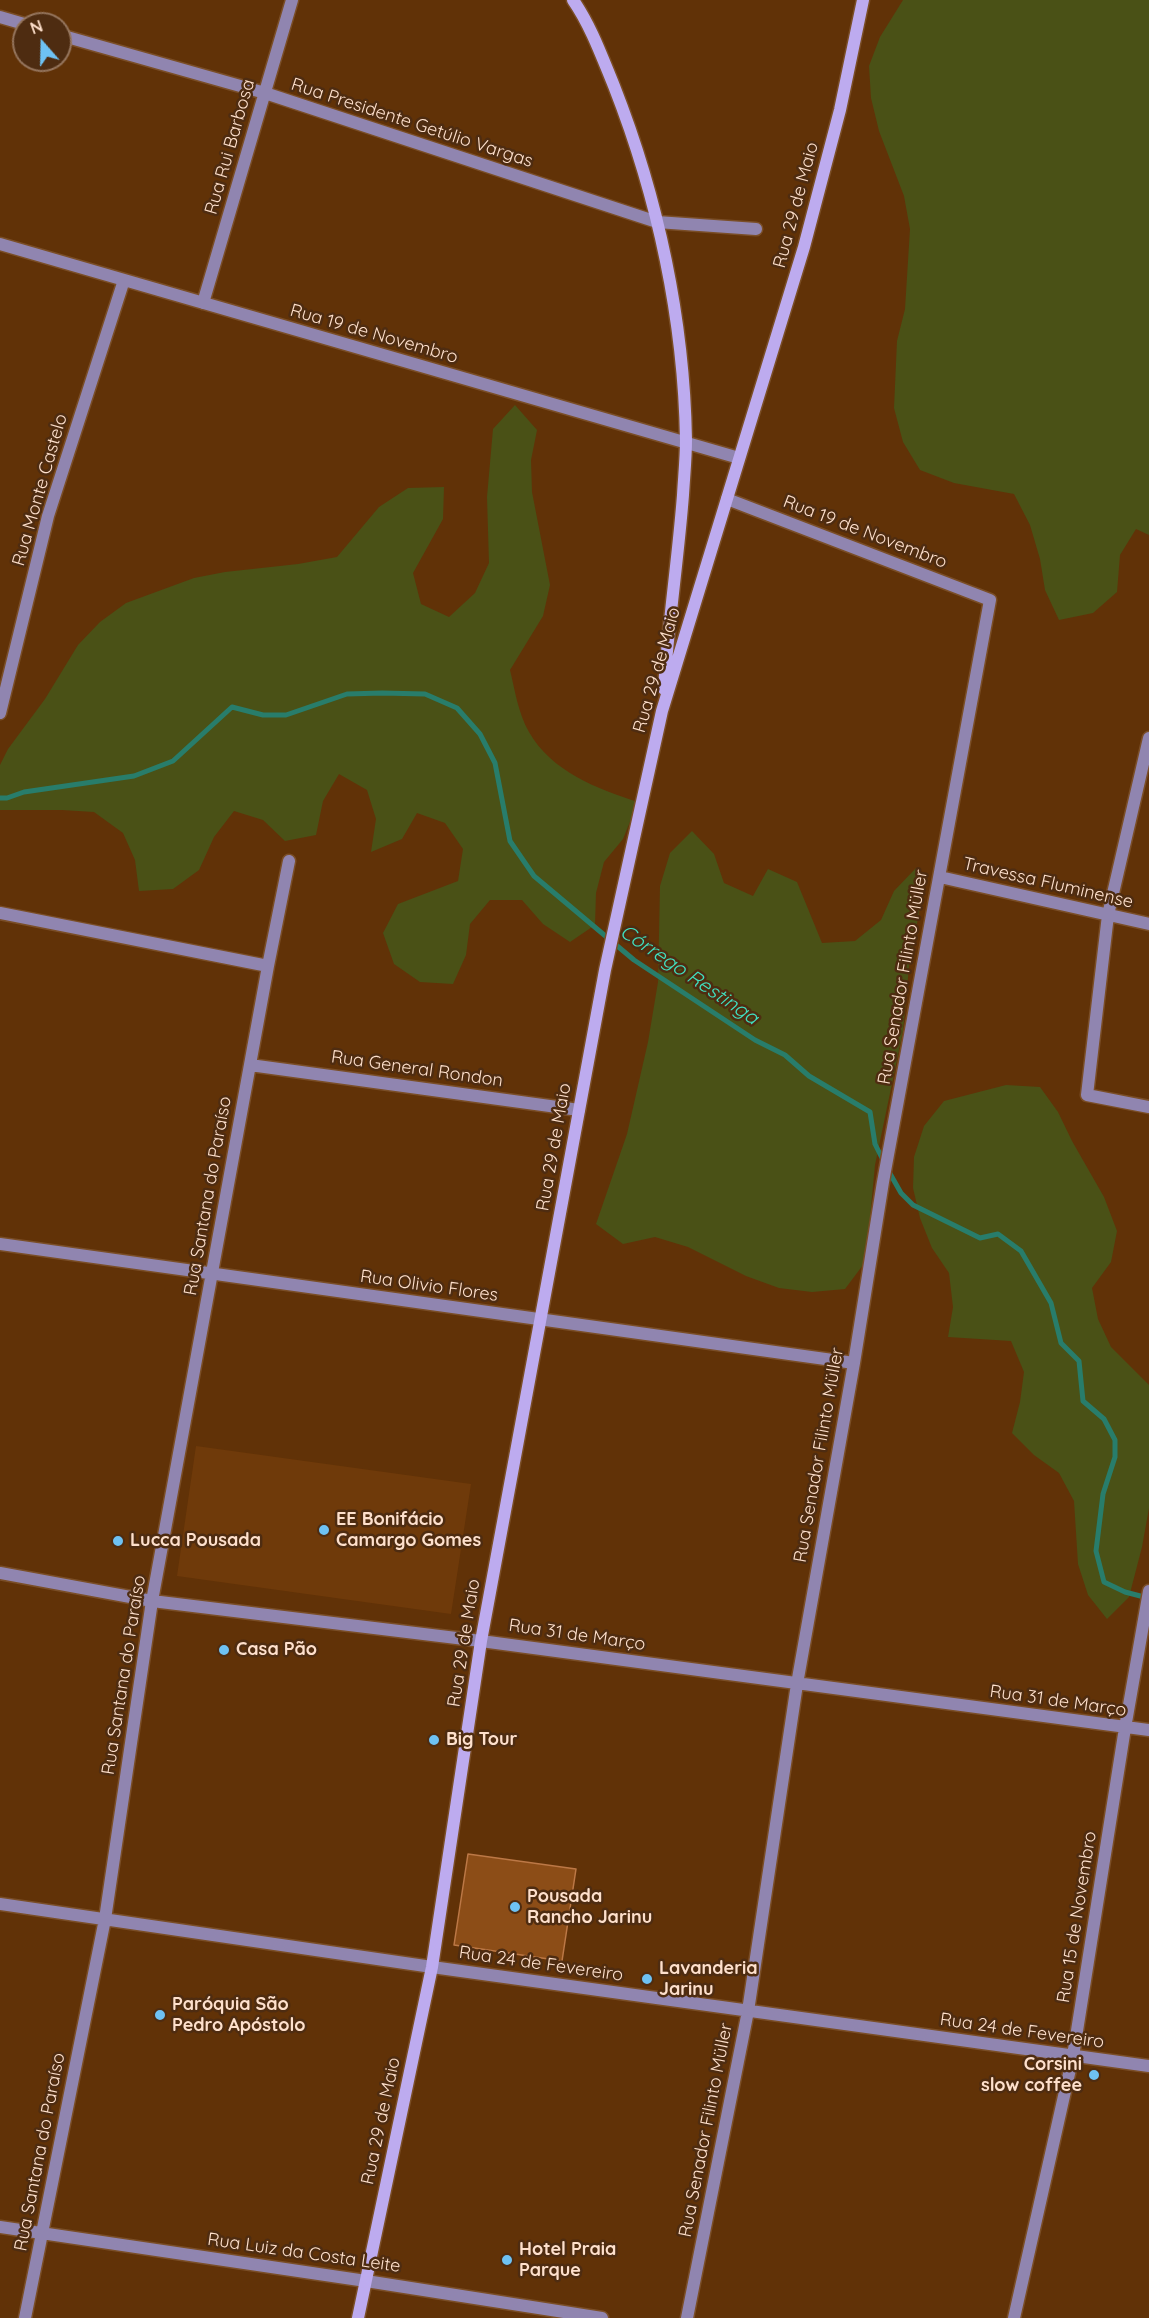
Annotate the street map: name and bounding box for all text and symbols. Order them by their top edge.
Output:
north arrow [12,12,72,72]
text: N [28,16,45,38]
street label: Rua Presidente Getúlio Vargas [288,74,536,172]
street label: Rua Rui Barbosa [200,77,260,217]
street label: Rua 29 de Maio [769,140,823,270]
street label: Rua 19 de Novembro [288,300,460,368]
street label: Rua Monte Castelo [8,411,72,569]
street label: Rua 19 de Novembro [780,491,950,573]
street label: Rua 29 de Maio [629,605,685,735]
street label: Travessa Fluminense [961,853,1135,913]
street label: Rua Senador Filinto Müller [873,868,933,1086]
water label: Córrego Restinga [615,920,763,1030]
street label: Rua General Rondon [330,1046,504,1092]
street label: Rua 29 de Maio [532,1081,576,1213]
street label: Rua Santana do Paraíso [180,1095,236,1297]
street label: Rua Olivio Flores [359,1266,499,1306]
street label: Rua Senador Filinto Müller [789,1346,849,1564]
place label: EE Bonifácio Camargo Gomes [336,1509,481,1552]
marker: EE Bonifácio Camargo Gomes [317,1523,331,1537]
place label: Lucca Pousada [130,1530,261,1552]
marker: Lucca Pousada [111,1534,125,1548]
street label: Rua Santana do Paraíso [98,1574,150,1776]
street label: Rua 29 de Maio [443,1577,485,1709]
street label: Rua 31 de Março [507,1615,647,1655]
place label: Casa Pão [236,1639,317,1661]
marker: Casa Pão [217,1643,231,1657]
street label: Rua 31 de Março [988,1681,1128,1721]
place label: Big Tour [446,1729,517,1751]
marker: Big Tour [427,1733,441,1747]
street label: Rua 15 de Novembro [1053,1830,1101,2004]
place label: Pousada Rancho Jarinu [527,1886,652,1928]
marker: Pousada Rancho Jarinu [508,1900,522,1914]
street label: Rua 24 de Fevereiro [458,1942,624,1986]
place label: Lavanderia Jarinu [659,1958,758,2000]
marker: Lavanderia Jarinu [640,1972,654,1986]
place label: Paróquia São Pedro Apóstolo [172,1994,305,2036]
marker: Paróquia São Pedro Apóstolo [153,2008,167,2022]
street label: Rua 24 de Fevereiro [939,2009,1105,2053]
street label: Rua Senador Filinto Müller [675,2021,737,2239]
street label: Rua Santana do Paraíso [10,2051,70,2253]
place label: Corsini slow coffee [981,2054,1082,2096]
street label: Rua 29 de Maio [357,2055,405,2187]
marker: Corsini slow coffee [1087,2068,1101,2082]
street label: Rua Luiz da Costa Leite [206,2229,402,2277]
place label: Hotel Praia Parque [519,2239,616,2282]
marker: Hotel Praia Parque [500,2253,514,2267]

